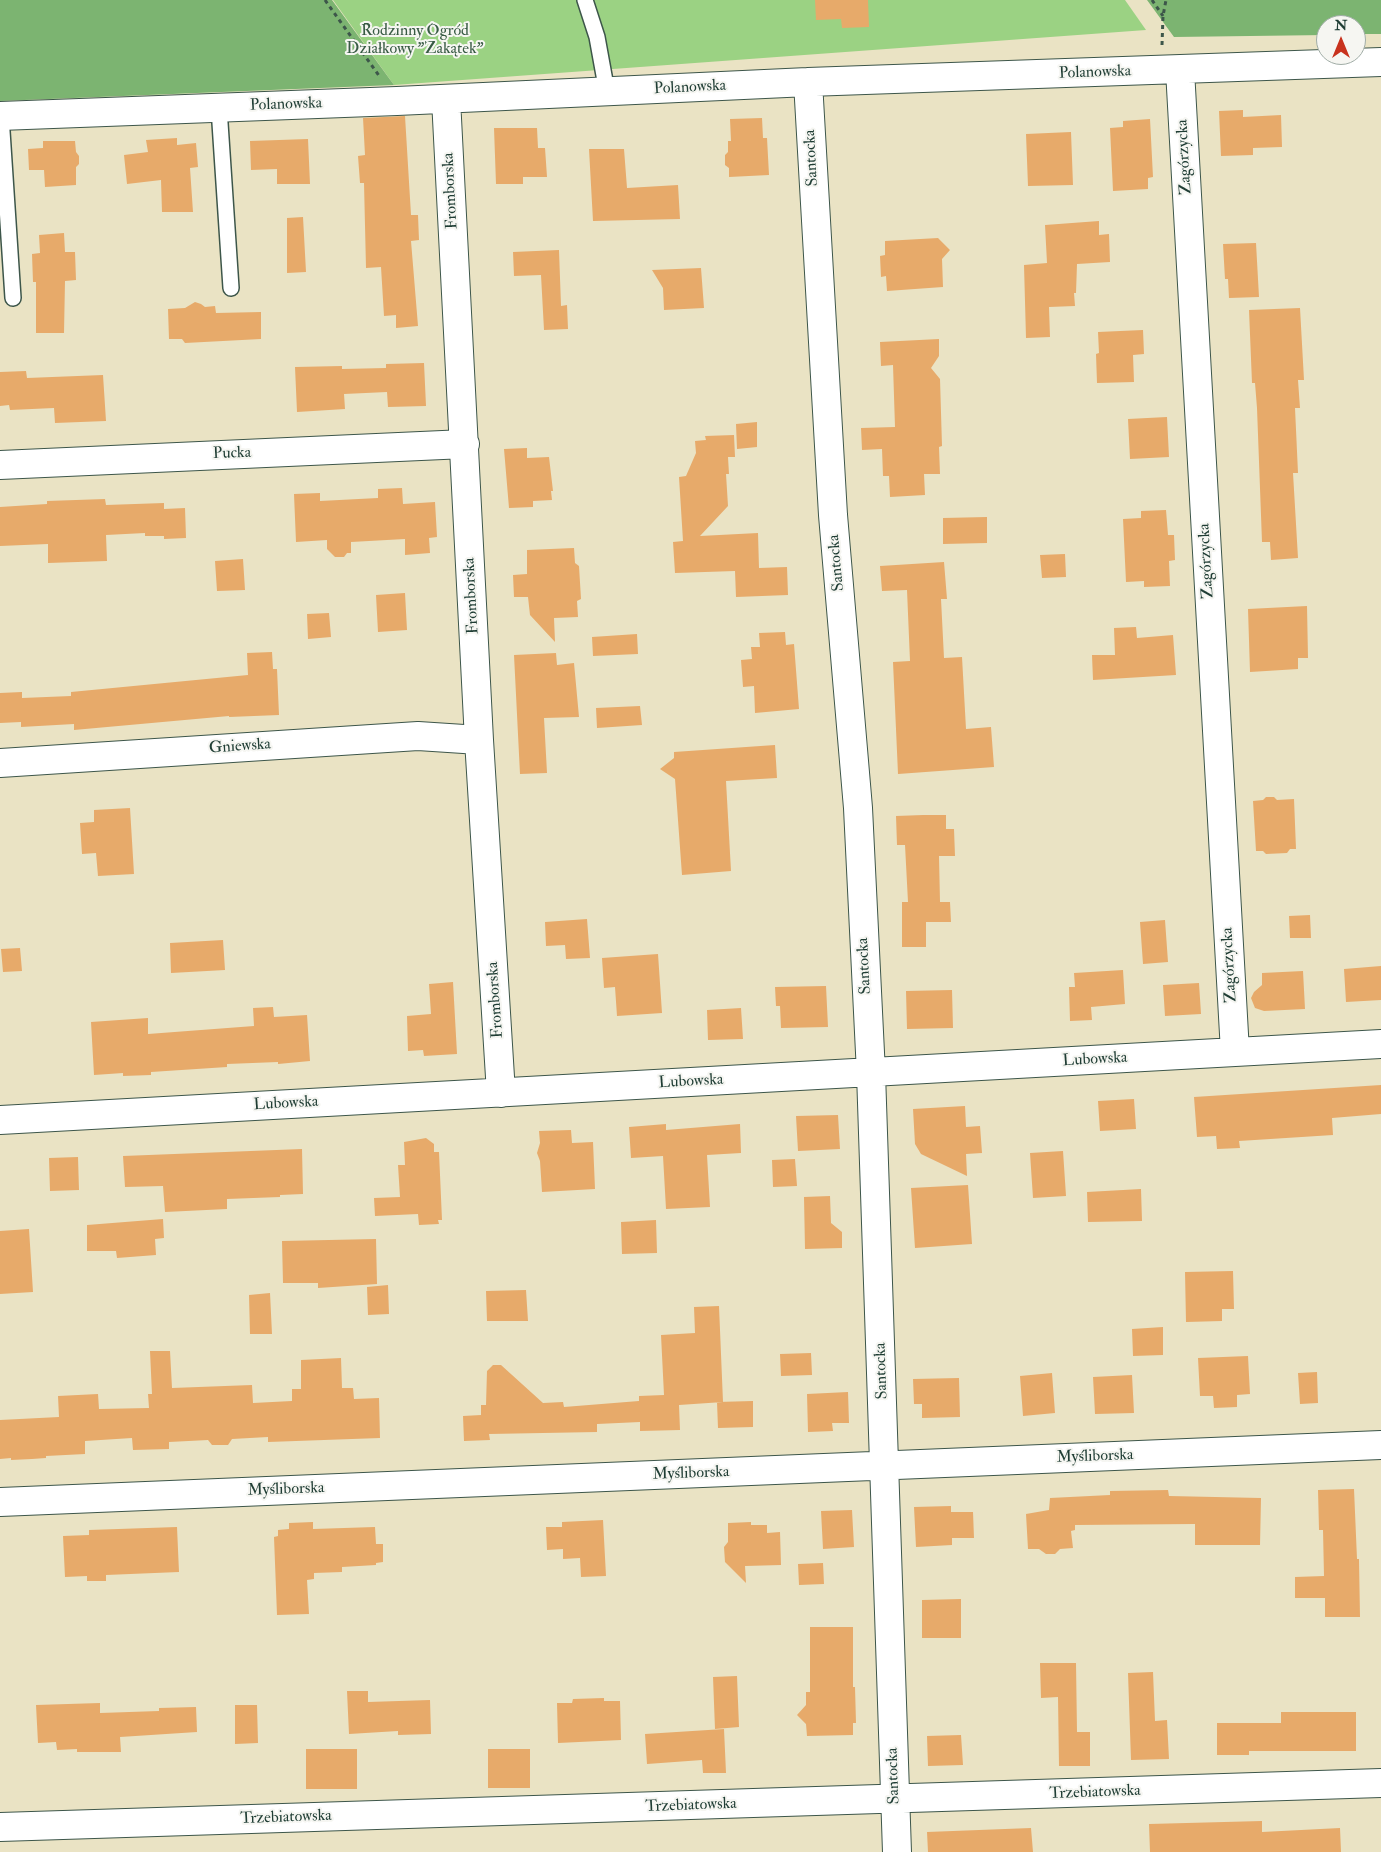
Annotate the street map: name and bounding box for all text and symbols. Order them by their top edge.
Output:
north arrow [1316,15,1366,65]
text: N [1335,17,1347,34]
park label: Rodzinny Ogród Działkowy "Zakątek" [346,22,484,60]
street label: Polanowska [1058,62,1132,84]
street label: Polanowska [653,77,727,99]
street label: Polanowska [249,94,323,116]
street label: Zagórzycka [1173,119,1197,195]
street label: Santocka [801,129,823,187]
street label: Fromborska [439,152,463,230]
street label: Pucka [213,444,251,464]
street label: Zagórzycka [1195,523,1219,599]
street label: Santocka [825,534,849,592]
street label: Fromborska [460,557,484,635]
street label: Gniewska [208,735,272,759]
street label: Zagórzycka [1218,927,1242,1003]
street label: Santocka [854,937,876,995]
street label: Fromborska [484,961,508,1039]
street label: Lubowska [1062,1049,1128,1071]
street label: Lubowska [658,1071,724,1093]
street label: Lubowska [253,1093,319,1115]
street label: Santocka [871,1342,893,1400]
street label: Myśliborska [1056,1446,1134,1468]
street label: Myśliborska [652,1463,730,1485]
street label: Myśliborska [247,1479,325,1501]
street label: Santocka [883,1747,905,1805]
street label: Trzebiatowska [1049,1782,1141,1804]
street label: Trzebiatowska [645,1795,737,1817]
street label: Trzebiatowska [240,1807,332,1829]

